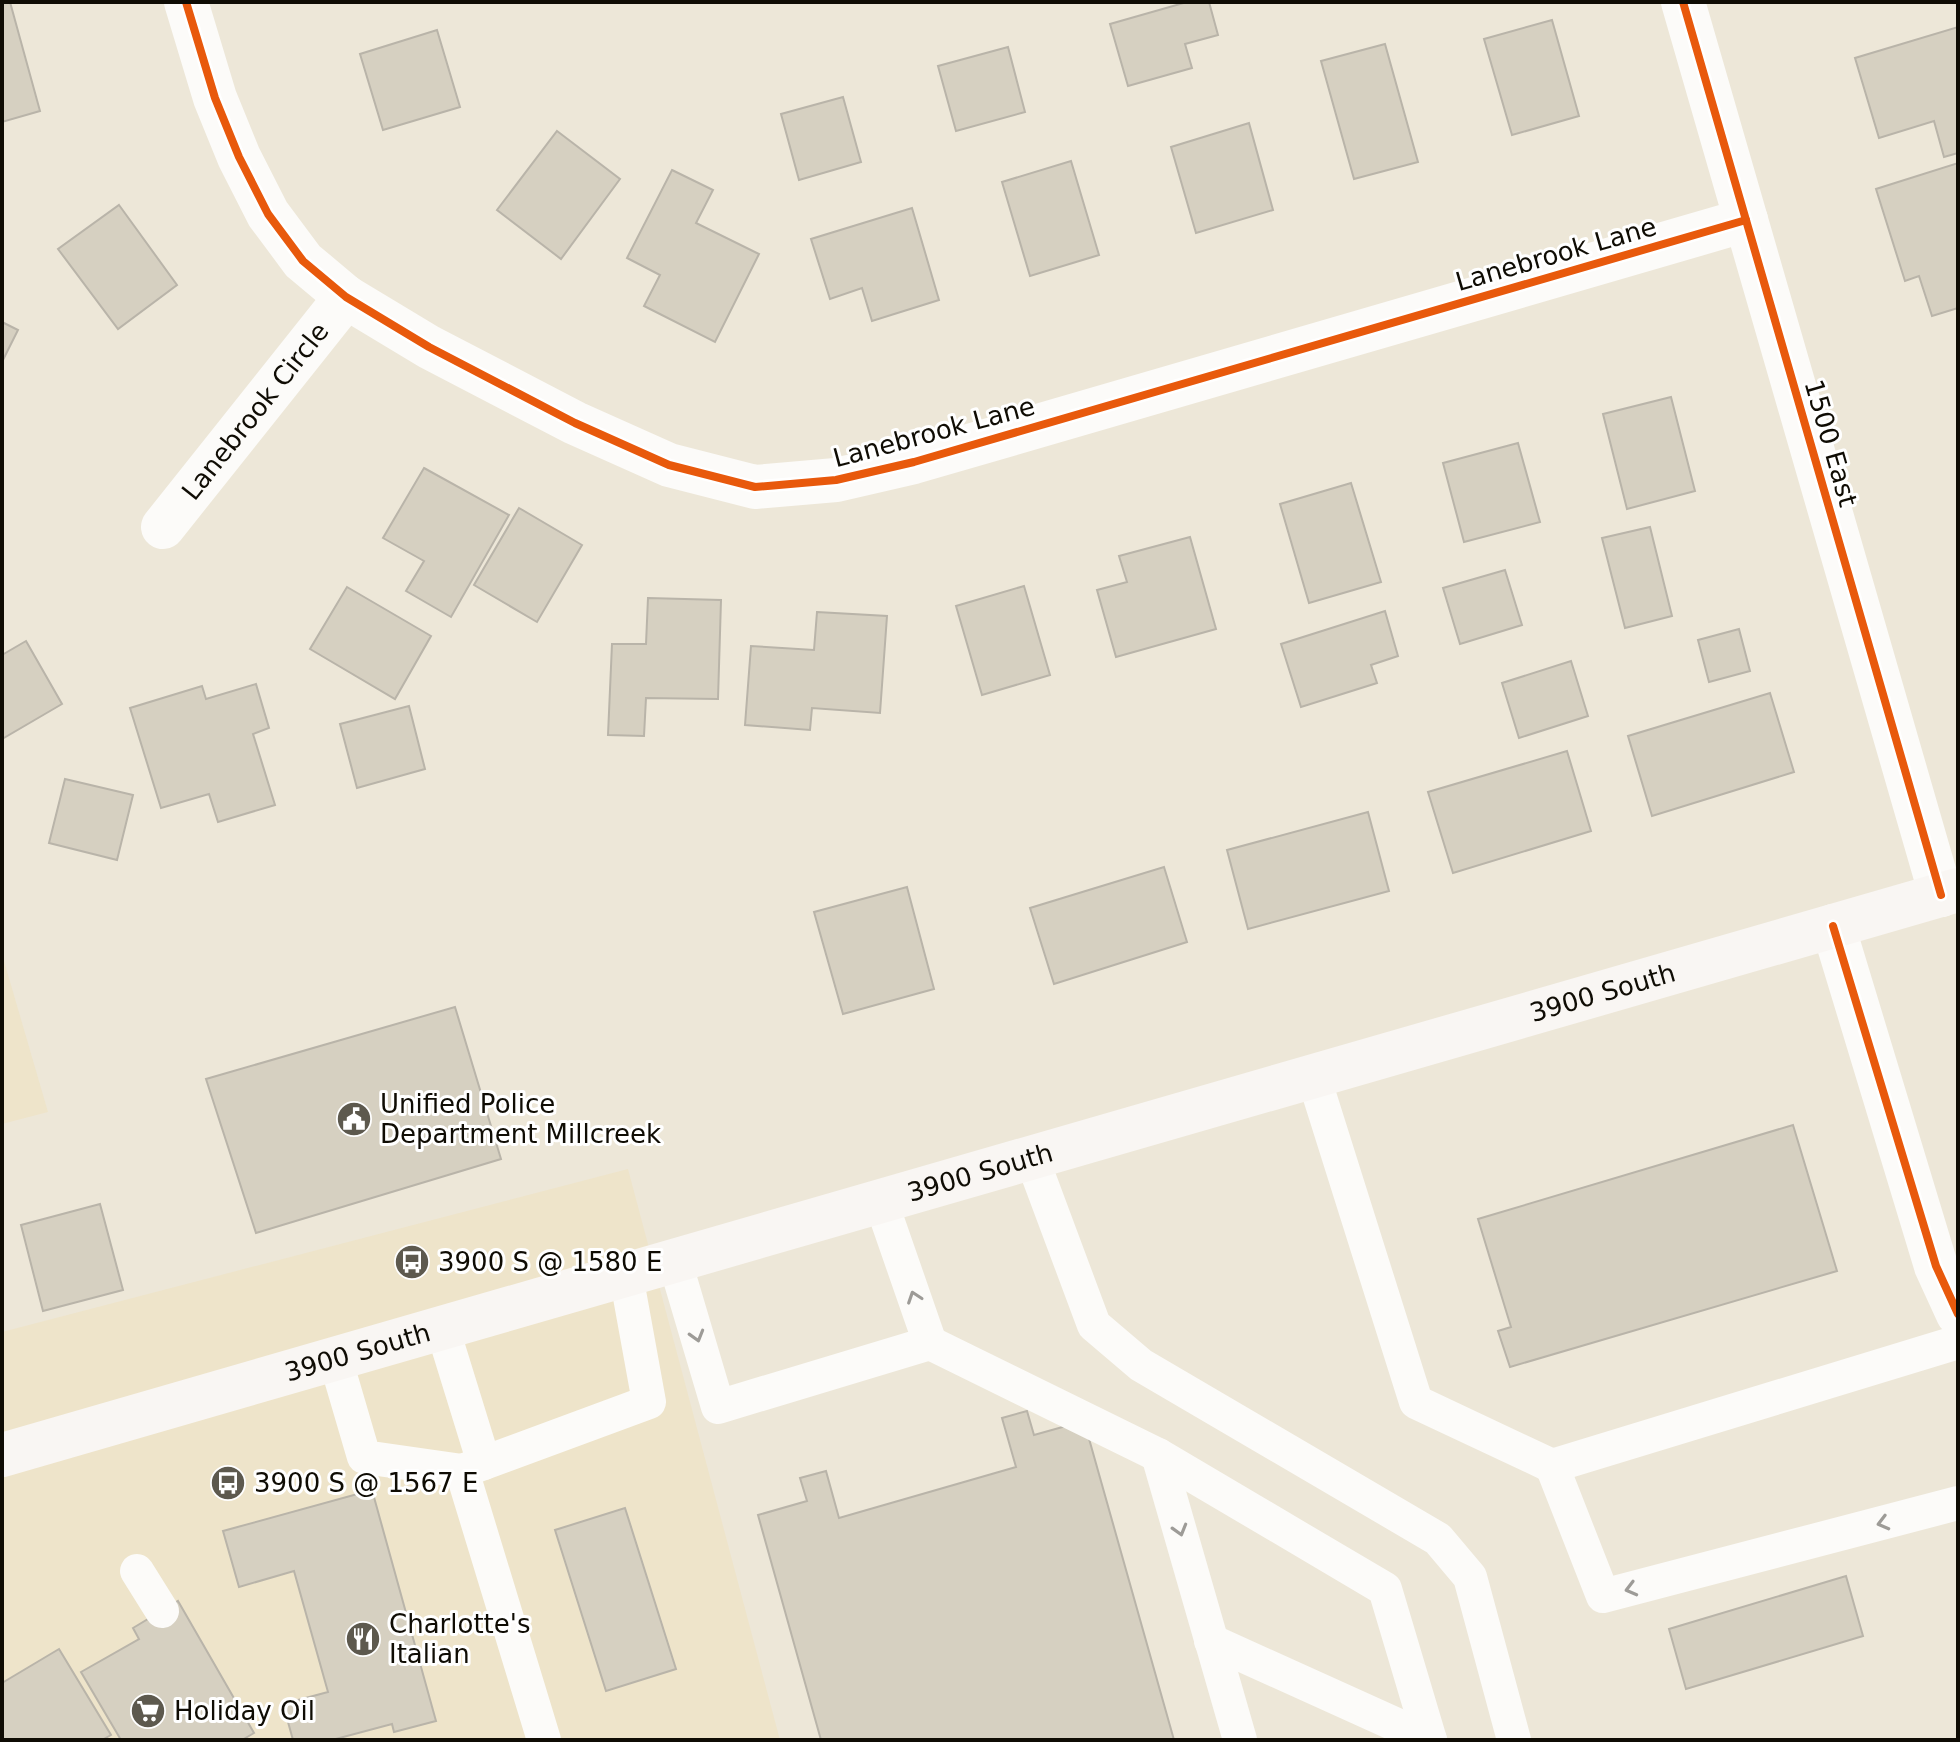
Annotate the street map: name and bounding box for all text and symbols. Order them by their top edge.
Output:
street label: Lanebrook Lane [1452,211,1660,297]
street label: Lanebrook Circle [176,317,335,506]
street label: 1500 East [1799,376,1863,510]
street label: Lanebrook Lane [830,391,1038,473]
street label: 3900 South [1526,957,1679,1028]
place label: Unified Police Department Millcreek [380,1089,661,1149]
public building icon: Unified Police Department Millcreek [335,1100,373,1138]
street label: 3900 South [904,1137,1056,1208]
bus stop icon: 3900 S @ 1580 E [393,1243,431,1281]
place label: 3900 S @ 1580 E [438,1247,662,1277]
one-way arrow [907,1291,923,1305]
street label: 3900 South [281,1317,434,1388]
one-way arrow [688,1329,704,1343]
bus stop icon: 3900 S @ 1567 E [209,1464,247,1502]
place label: 3900 S @ 1567 E [254,1468,478,1498]
one-way arrow [1876,1513,1890,1530]
one-way arrow [1170,1522,1187,1536]
one-way arrow [1625,1579,1638,1596]
place label: Charlotte's Italian [389,1609,530,1669]
restaurant icon: Charlotte's Italian [344,1620,382,1658]
supermarket icon: Holiday Oil [129,1692,167,1730]
place label: Holiday Oil [174,1696,315,1726]

